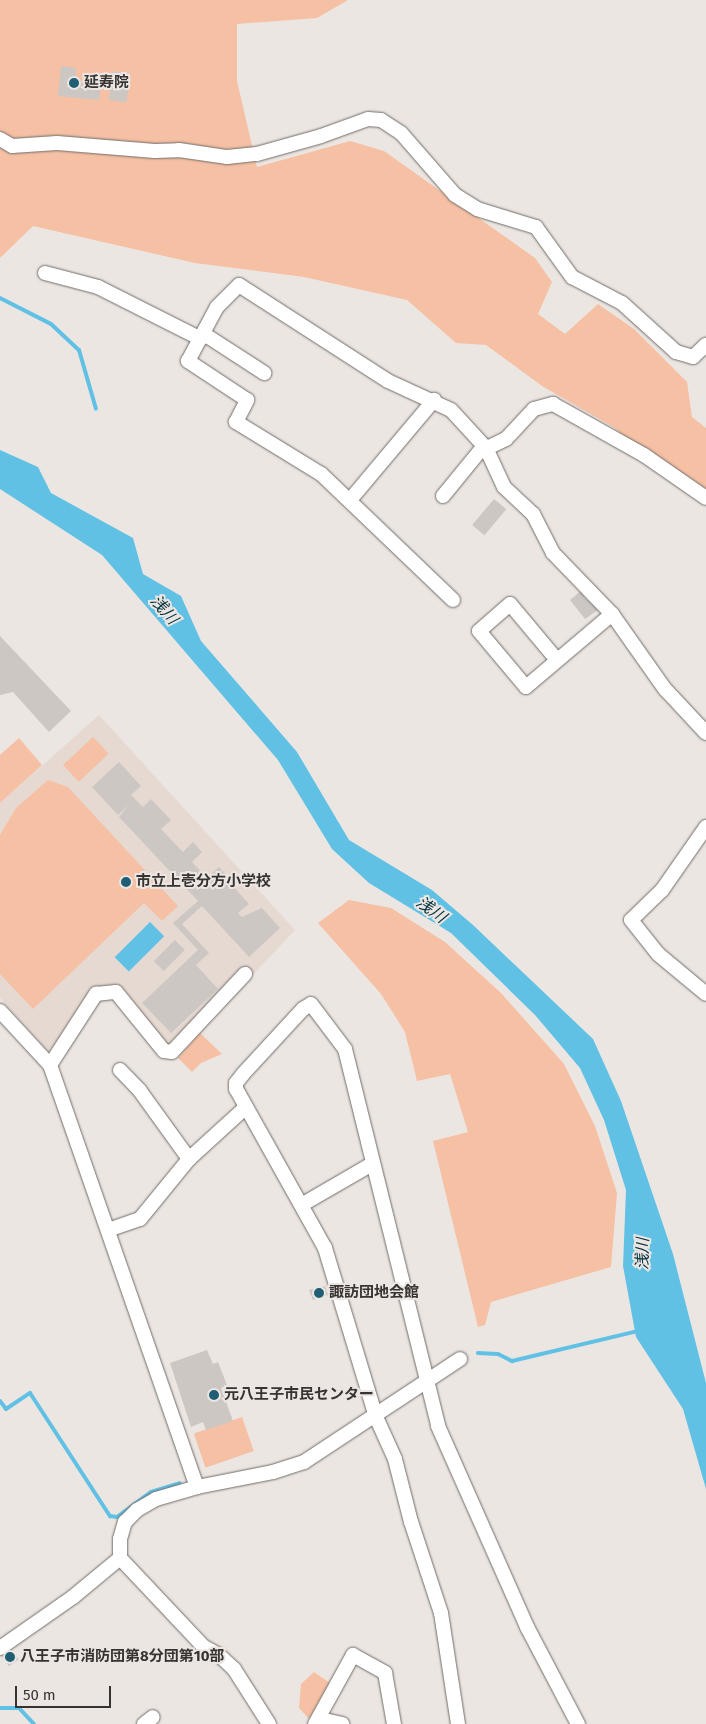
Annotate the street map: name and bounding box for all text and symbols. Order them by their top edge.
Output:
place label: 延寿院 [84,74,129,92]
marker: 延寿院 [68,77,80,89]
water label: 浅川 [146,592,182,628]
place label: 市立上壱分方小学校 [136,873,271,891]
marker: 市立上壱分方小学校 [120,876,132,888]
water label: 浅川 [412,893,450,927]
water label: 浅川 [633,1238,653,1270]
place label: 諏訪団地会館 [329,1284,419,1302]
marker: 諏訪団地会館 [313,1287,325,1299]
place label: 元八王子市民センター [224,1386,374,1404]
marker: 元八王子市民センター [208,1389,220,1401]
place label: 八王子市消防団第8分団第10部 [20,1648,224,1666]
marker: 八王子市消防団第8分団第10部 [4,1651,16,1663]
scale bar [18,1676,114,1708]
text: 50 m [23,1686,56,1704]

